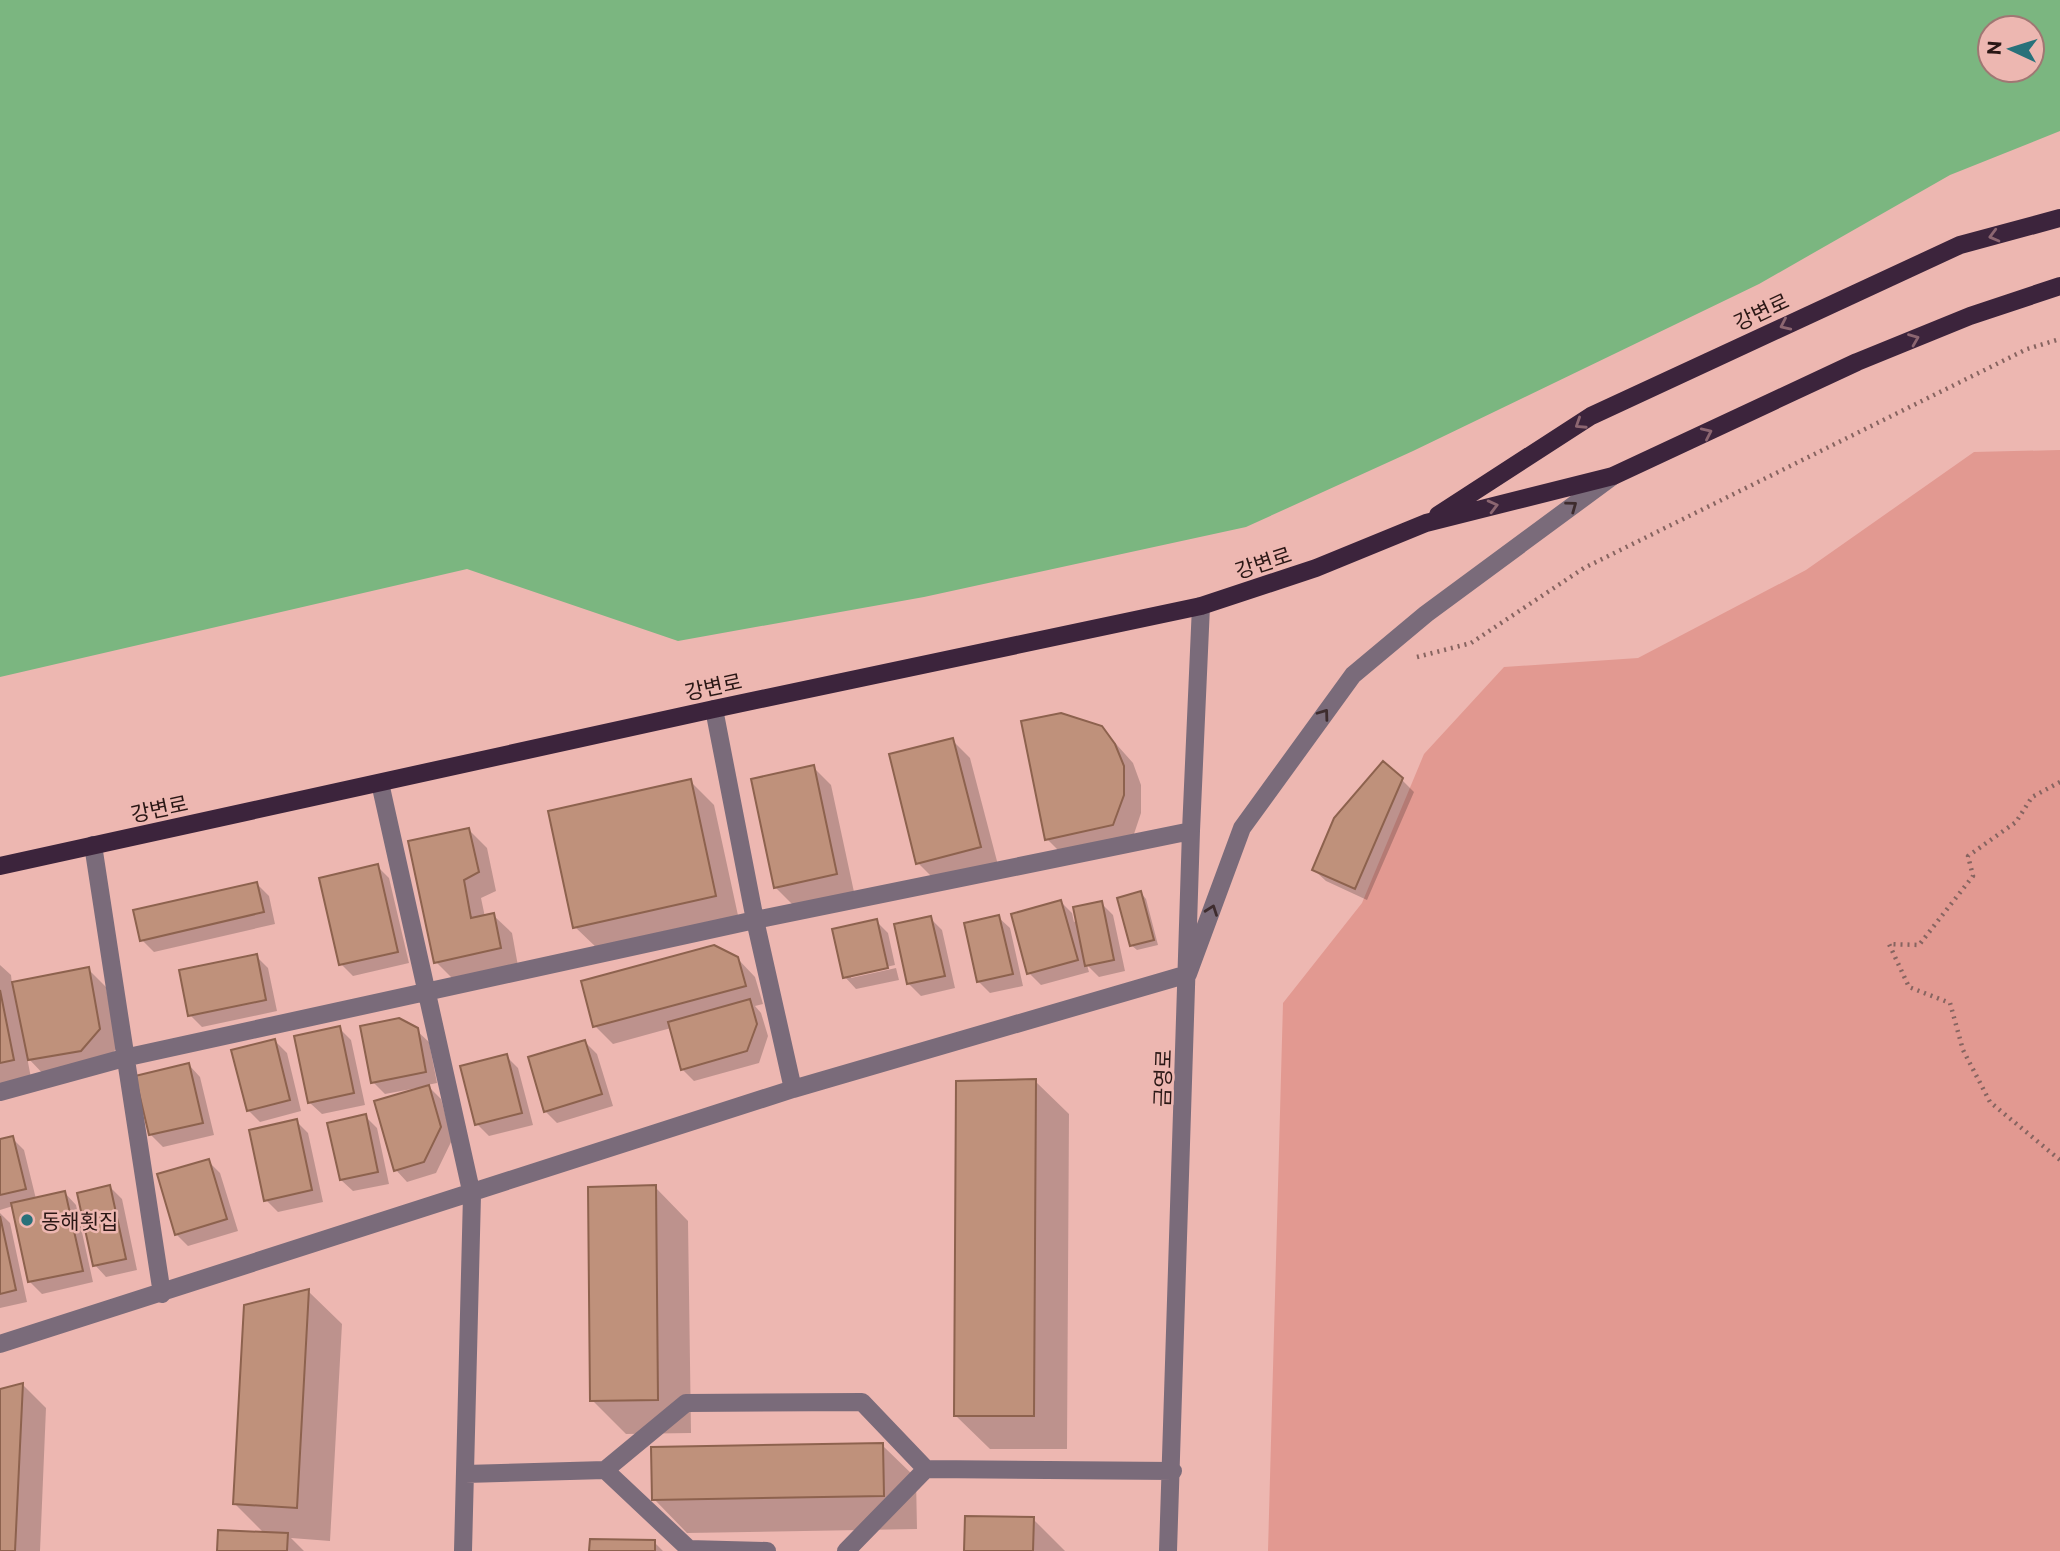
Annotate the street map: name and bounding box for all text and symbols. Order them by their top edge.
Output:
north arrow [1976,14,2046,84]
text: N [1982,40,2006,56]
one-way arrow [1988,228,2000,242]
street label: 강변로 [1729,287,1793,335]
one-way arrow [1780,317,1792,331]
one-way arrow [1907,333,1919,347]
one-way arrow [1575,415,1588,428]
one-way arrow [1700,427,1712,441]
one-way arrow [1487,500,1499,514]
one-way arrow [1564,502,1577,515]
street label: 강변로 [1232,541,1294,583]
street label: 강변로 [682,668,744,704]
one-way arrow [1316,709,1328,722]
street label: 강변로 [128,790,190,826]
one-way arrow [1204,904,1218,916]
street label: 금영로 [1148,1049,1176,1107]
place label: 동해횟집 [41,1208,118,1233]
marker: 동해횟집 [19,1212,35,1228]

